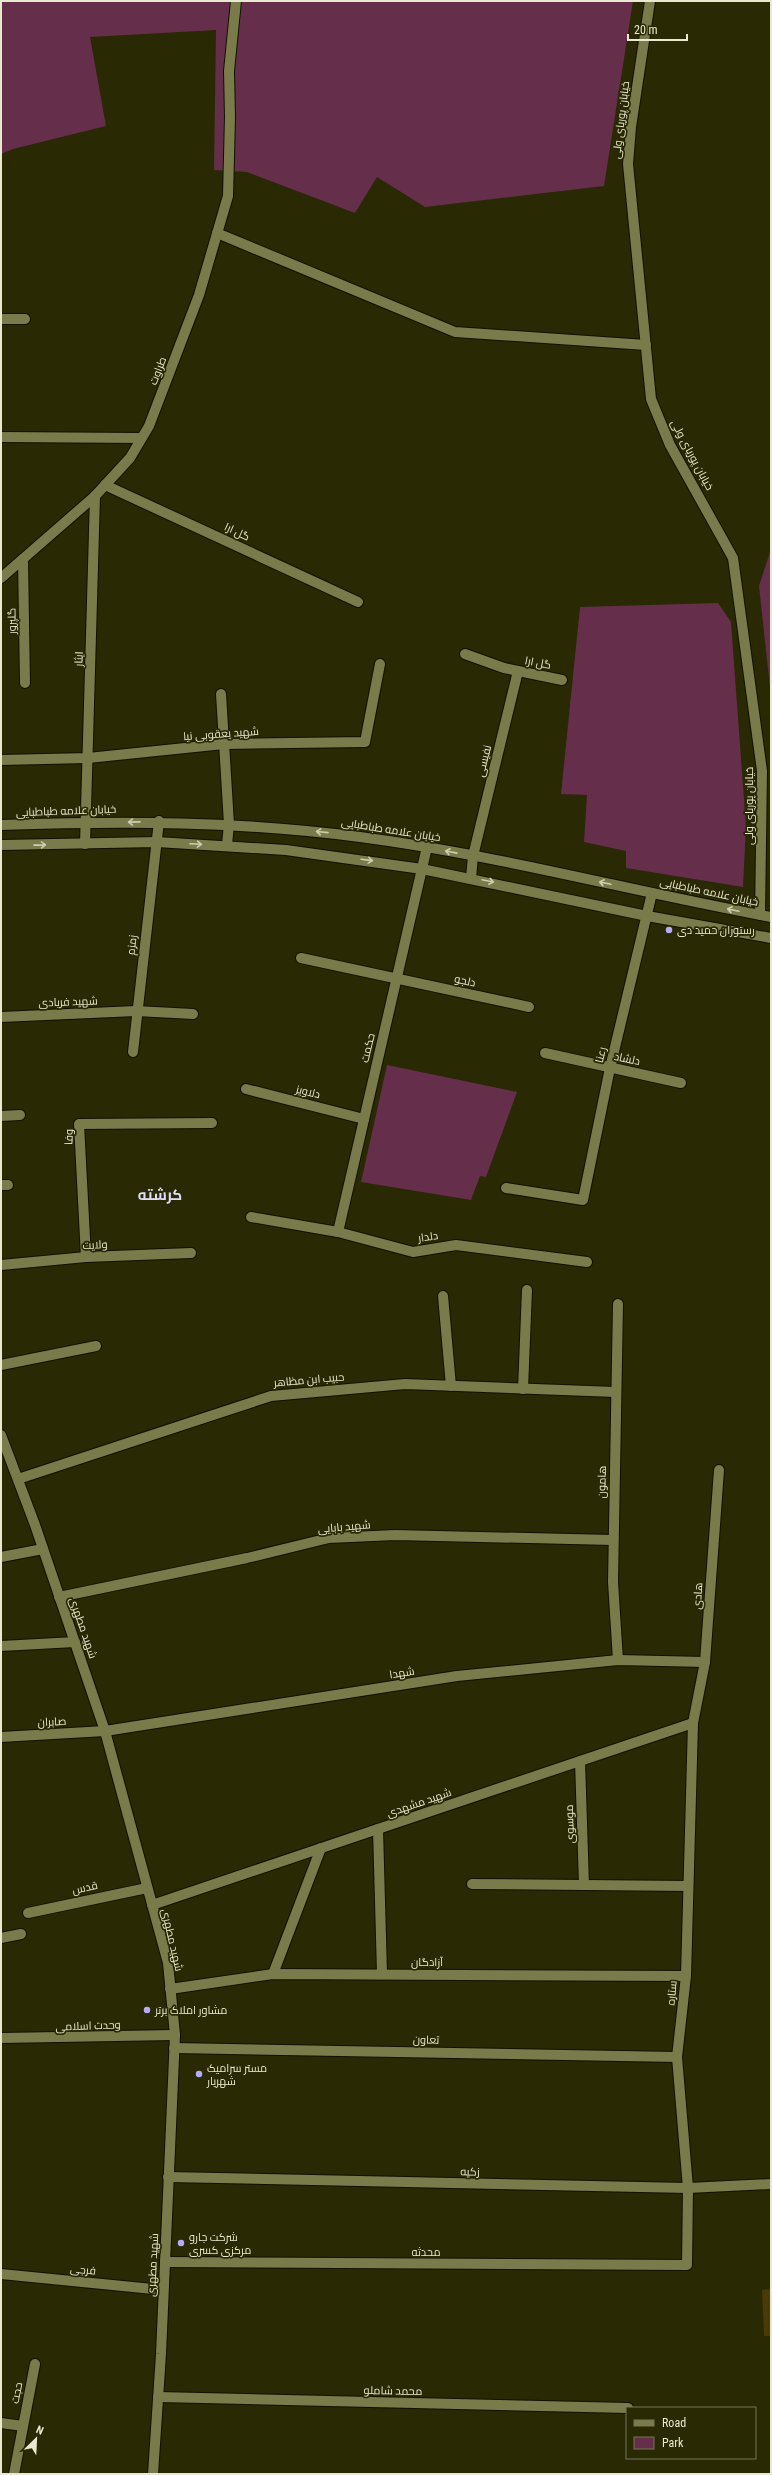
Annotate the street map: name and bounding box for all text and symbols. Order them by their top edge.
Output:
scale bar [628,16,687,42]
text: 20 m [634,23,658,37]
street label: خیابان پوریای ولی [610,80,632,160]
street label: طراوت [147,355,169,387]
street label: خیابان پوریای ولی [668,417,716,493]
street label: گل ارا [222,521,252,543]
street label: گلپرور [5,608,19,635]
street label: ایثار [72,651,86,668]
street label: گل ارا [524,654,552,672]
street label: شهید یعقوبی نیا [183,725,259,743]
street label: نفیسی [474,744,494,778]
street label: خیابان پوریای ولی [743,767,756,845]
street label: خیابان علامه طباطبایی [16,803,116,819]
street label: خیابان علامه طباطبایی [340,816,442,844]
one-way arrow [128,818,141,826]
one-way arrow [316,829,329,836]
one-way arrow [189,840,202,848]
one-way arrow [33,841,46,848]
one-way arrow [444,848,457,856]
one-way arrow [360,856,373,864]
street label: خیابان علامه طباطبایی [659,875,759,909]
one-way arrow [481,878,494,886]
one-way arrow [599,879,612,887]
one-way arrow [727,905,740,913]
place label: رستوران حمید دی [677,924,755,937]
marker: رستوران حمید دی [664,925,674,935]
street label: زمزم [124,934,141,956]
street label: دلجو [453,972,477,990]
street label: شهید فریادی [38,994,98,1010]
street label: حکمت [358,1032,378,1064]
street label: رعنا [593,1046,609,1064]
street label: دلشاد [613,1050,641,1068]
street label: دلاویز [294,1082,322,1101]
street label: وفا [62,1129,76,1145]
district label: کرشته [138,1186,182,1204]
street label: دلدار [416,1229,439,1245]
street label: ولایت [82,1238,108,1252]
street label: حبیب ابن مظاهر [272,1370,345,1390]
street label: هامون [595,1466,609,1498]
street label: شهید بابایی [317,1518,371,1536]
street label: هادی [691,1582,705,1610]
street label: شهید مطهری [66,1596,100,1660]
street label: شهدا [389,1665,415,1681]
street label: صابران [37,1715,67,1729]
street label: شهید مشهدی [385,1786,453,1820]
street label: موسوی [563,1804,577,1844]
street label: قدس [71,1879,99,1897]
street label: شهید مطهری [158,1907,186,1973]
street label: آزادگان [411,1956,443,1969]
street label: ستاره [664,1980,680,2006]
place label: مشاور املاک برتر [154,2004,227,2017]
marker: مشاور املاک برتر [142,2005,152,2015]
street label: وحدت اسلامی [55,2018,121,2034]
street label: تعاون [413,2033,439,2047]
place label: مستر سرامیک شهریار [206,2062,267,2088]
marker: مستر سرامیک شهریار [194,2069,204,2079]
street label: زکیه [460,2165,480,2179]
place label: شرکت جارو مرکزی کسری [189,2231,251,2257]
street label: شهید مطهری [145,2233,161,2297]
marker: شرکت جارو مرکزی کسری [176,2238,186,2248]
street label: محدثه [412,2246,440,2259]
street label: فرجی [70,2262,96,2278]
street label: حجت [9,2381,25,2405]
street label: محمد شاملو [364,2384,422,2398]
legend [626,2407,756,2459]
text: Road [662,2416,686,2430]
north arrow [16,2419,56,2459]
text: N [34,2423,46,2438]
text: Park [662,2436,684,2450]

